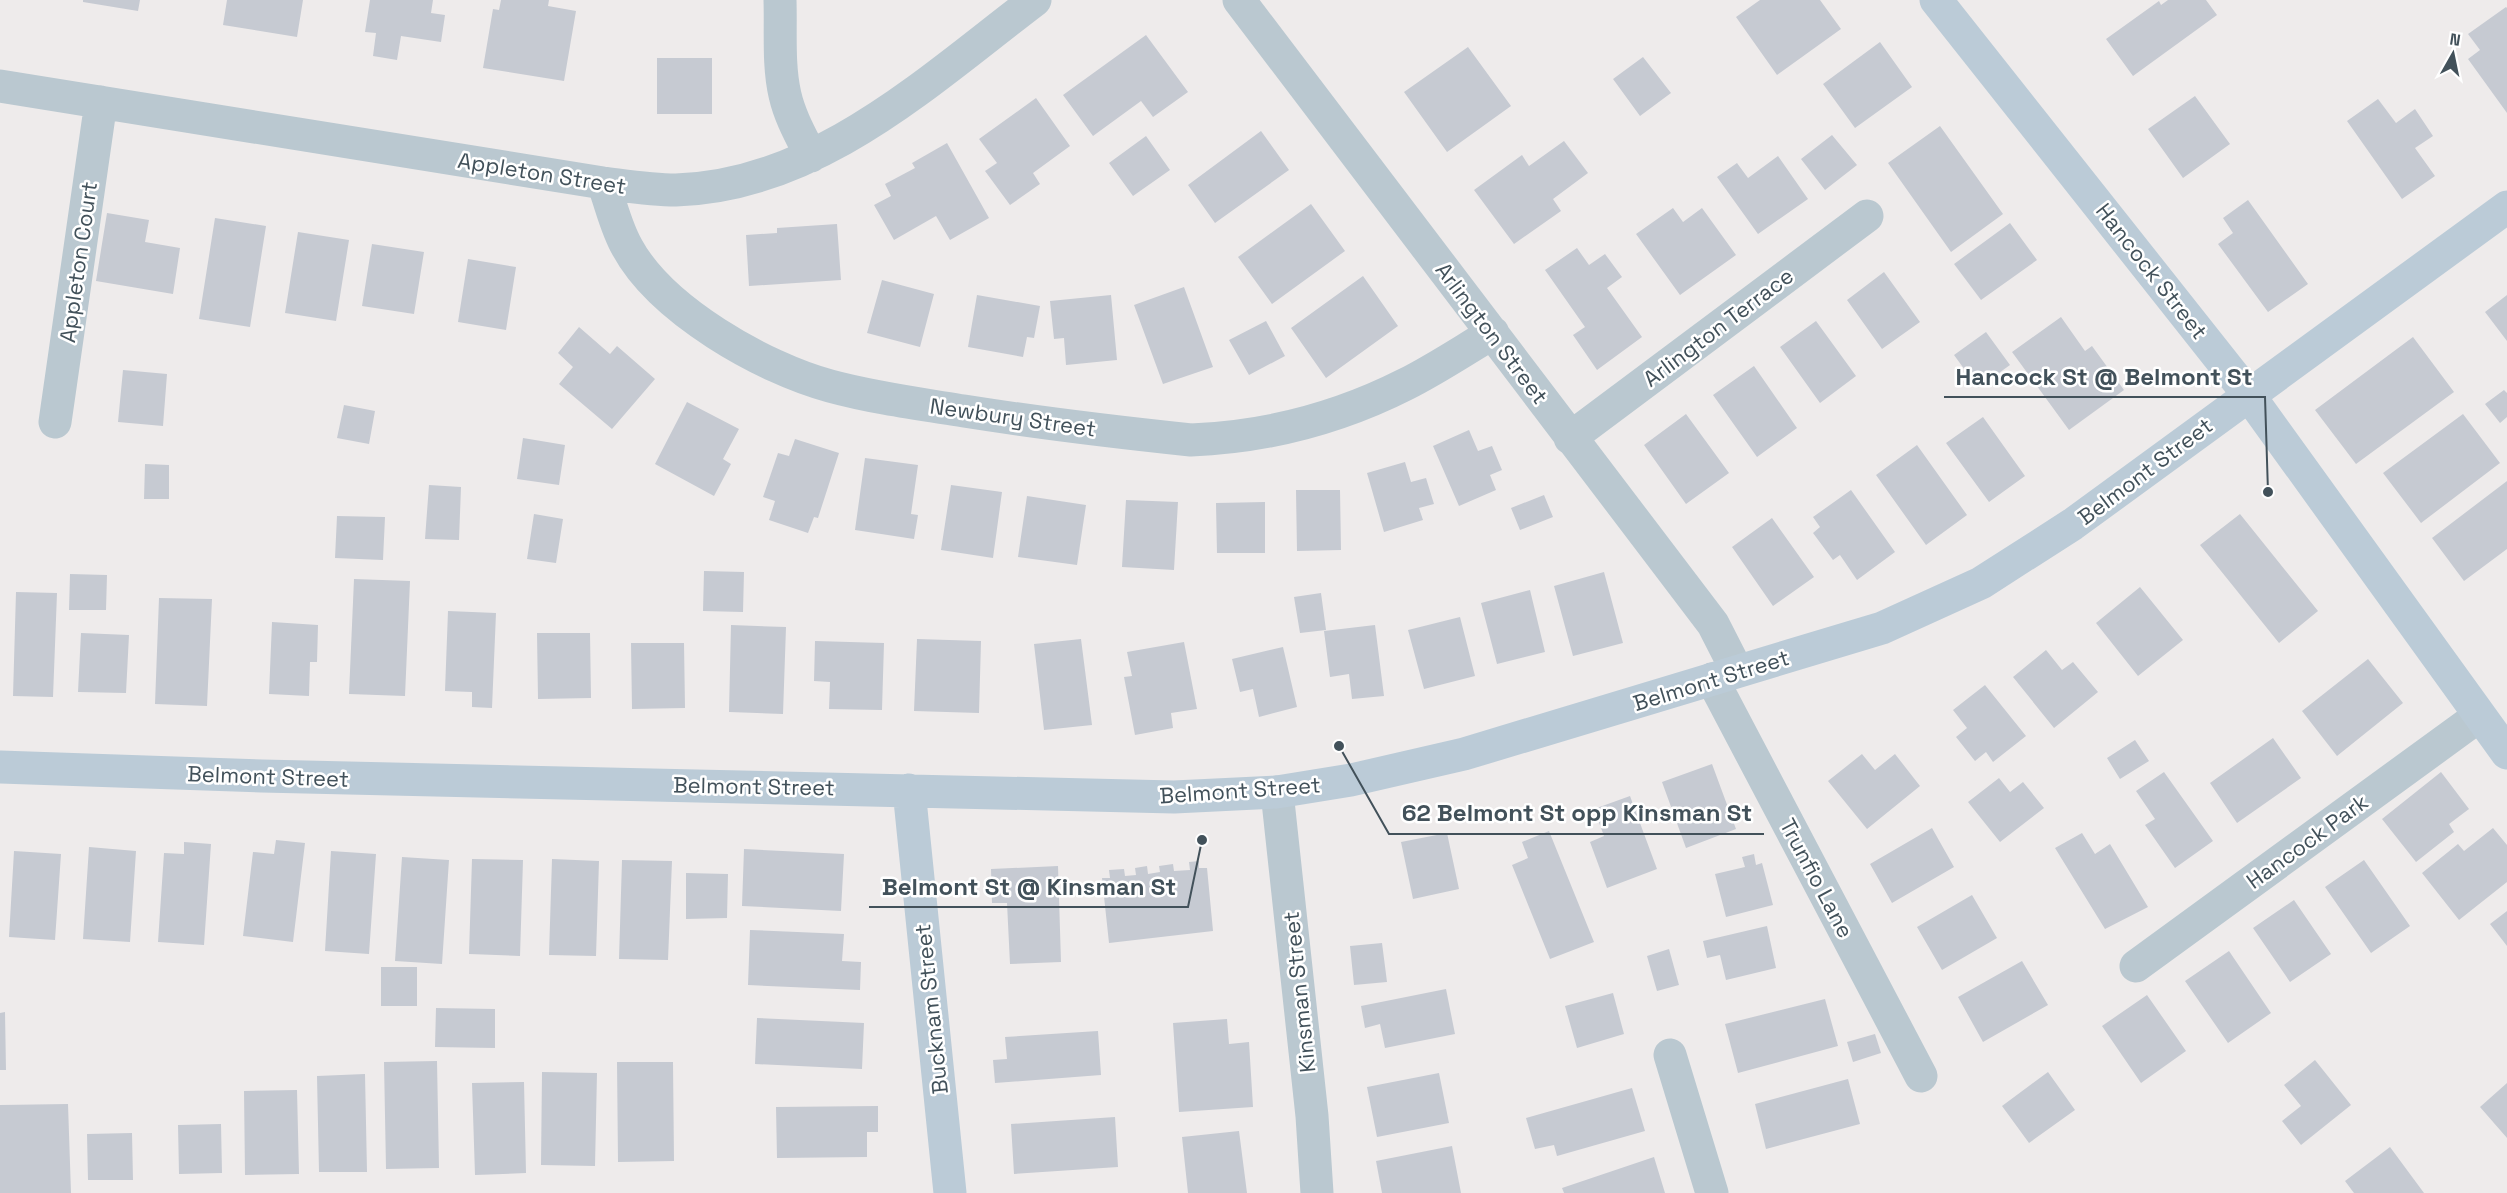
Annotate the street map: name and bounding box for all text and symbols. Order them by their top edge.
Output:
north arrow [2423,24,2483,84]
text: N [2448,28,2462,51]
street label: Appleton Street [456,146,628,200]
street label: Appleton Court [53,180,103,344]
street label: Hancock Street [2090,197,2214,345]
street label: Arlington Street [1430,257,1554,409]
street label: Arlington Terrace [1637,261,1799,393]
callout: Hancock St @ Belmont St [1944,355,2265,397]
text: Hancock St @ Belmont St [1955,361,2253,392]
street label: Newbury Street [928,391,1098,443]
street label: Belmont Street [2072,411,2218,531]
street label: Belmont Street [1630,643,1792,717]
street label: Belmont Street [187,759,349,793]
street label: Belmont Street [1158,770,1322,810]
street label: Belmont Street [673,771,835,801]
street label: Hancock Park [2241,787,2373,895]
callout: 62 Belmont St opp Kinsman St [1389,792,1764,834]
text: 62 Belmont St opp Kinsman St [1402,797,1752,828]
street label: Trunfio Lane [1774,813,1860,943]
callout: Belmont St @ Kinsman St [869,865,1188,907]
text: Belmont St @ Kinsman St [882,871,1176,902]
street label: Kinsman Street [1277,910,1321,1074]
street label: Bucknam Street [908,923,954,1095]

